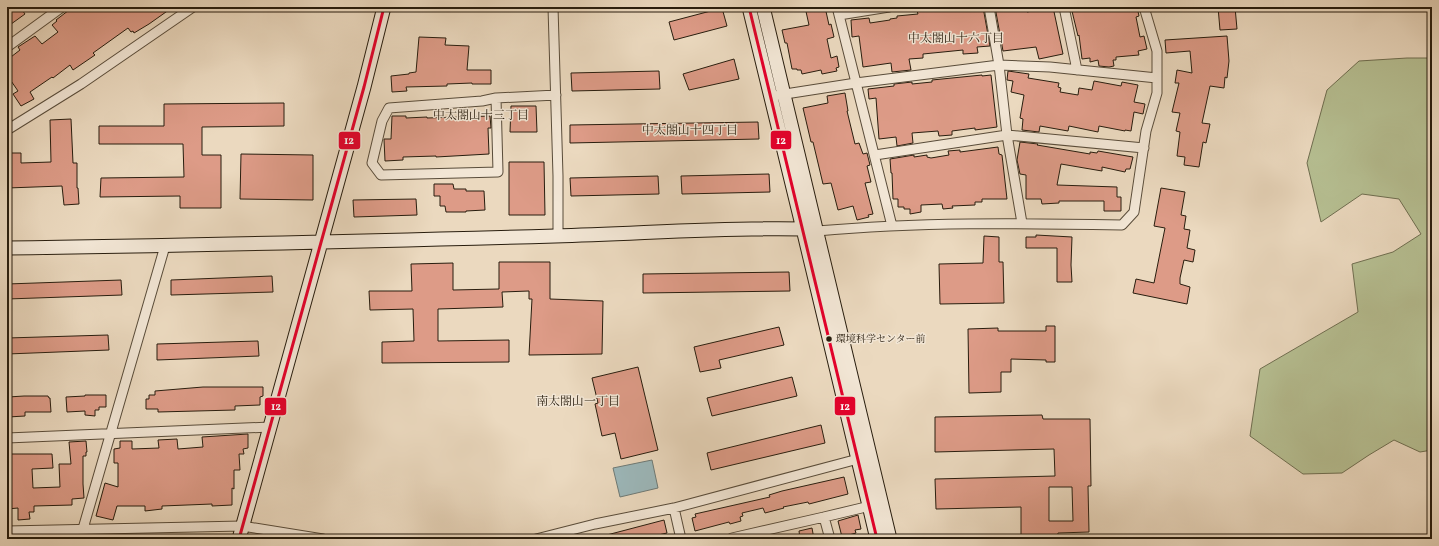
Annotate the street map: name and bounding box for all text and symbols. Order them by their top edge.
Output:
district label: 中太閤山十六丁目 [908,31,1004,47]
district label: 中太閤山十三丁目 [433,108,529,124]
district label: 中太閤山十四丁目 [642,123,738,139]
line badge: 12 [770,130,792,150]
line badge: 12 [338,131,361,150]
text: 12 [344,134,354,149]
text: 12 [776,134,786,149]
place label: 環境科学センター前 [836,332,926,346]
marker: 環境科学センター前 [824,334,834,344]
district label: 南太閤山一丁目 [536,394,620,410]
line badge: 12 [834,396,856,416]
line badge: 12 [264,397,287,416]
text: 12 [271,400,281,415]
text: 12 [840,400,850,415]

